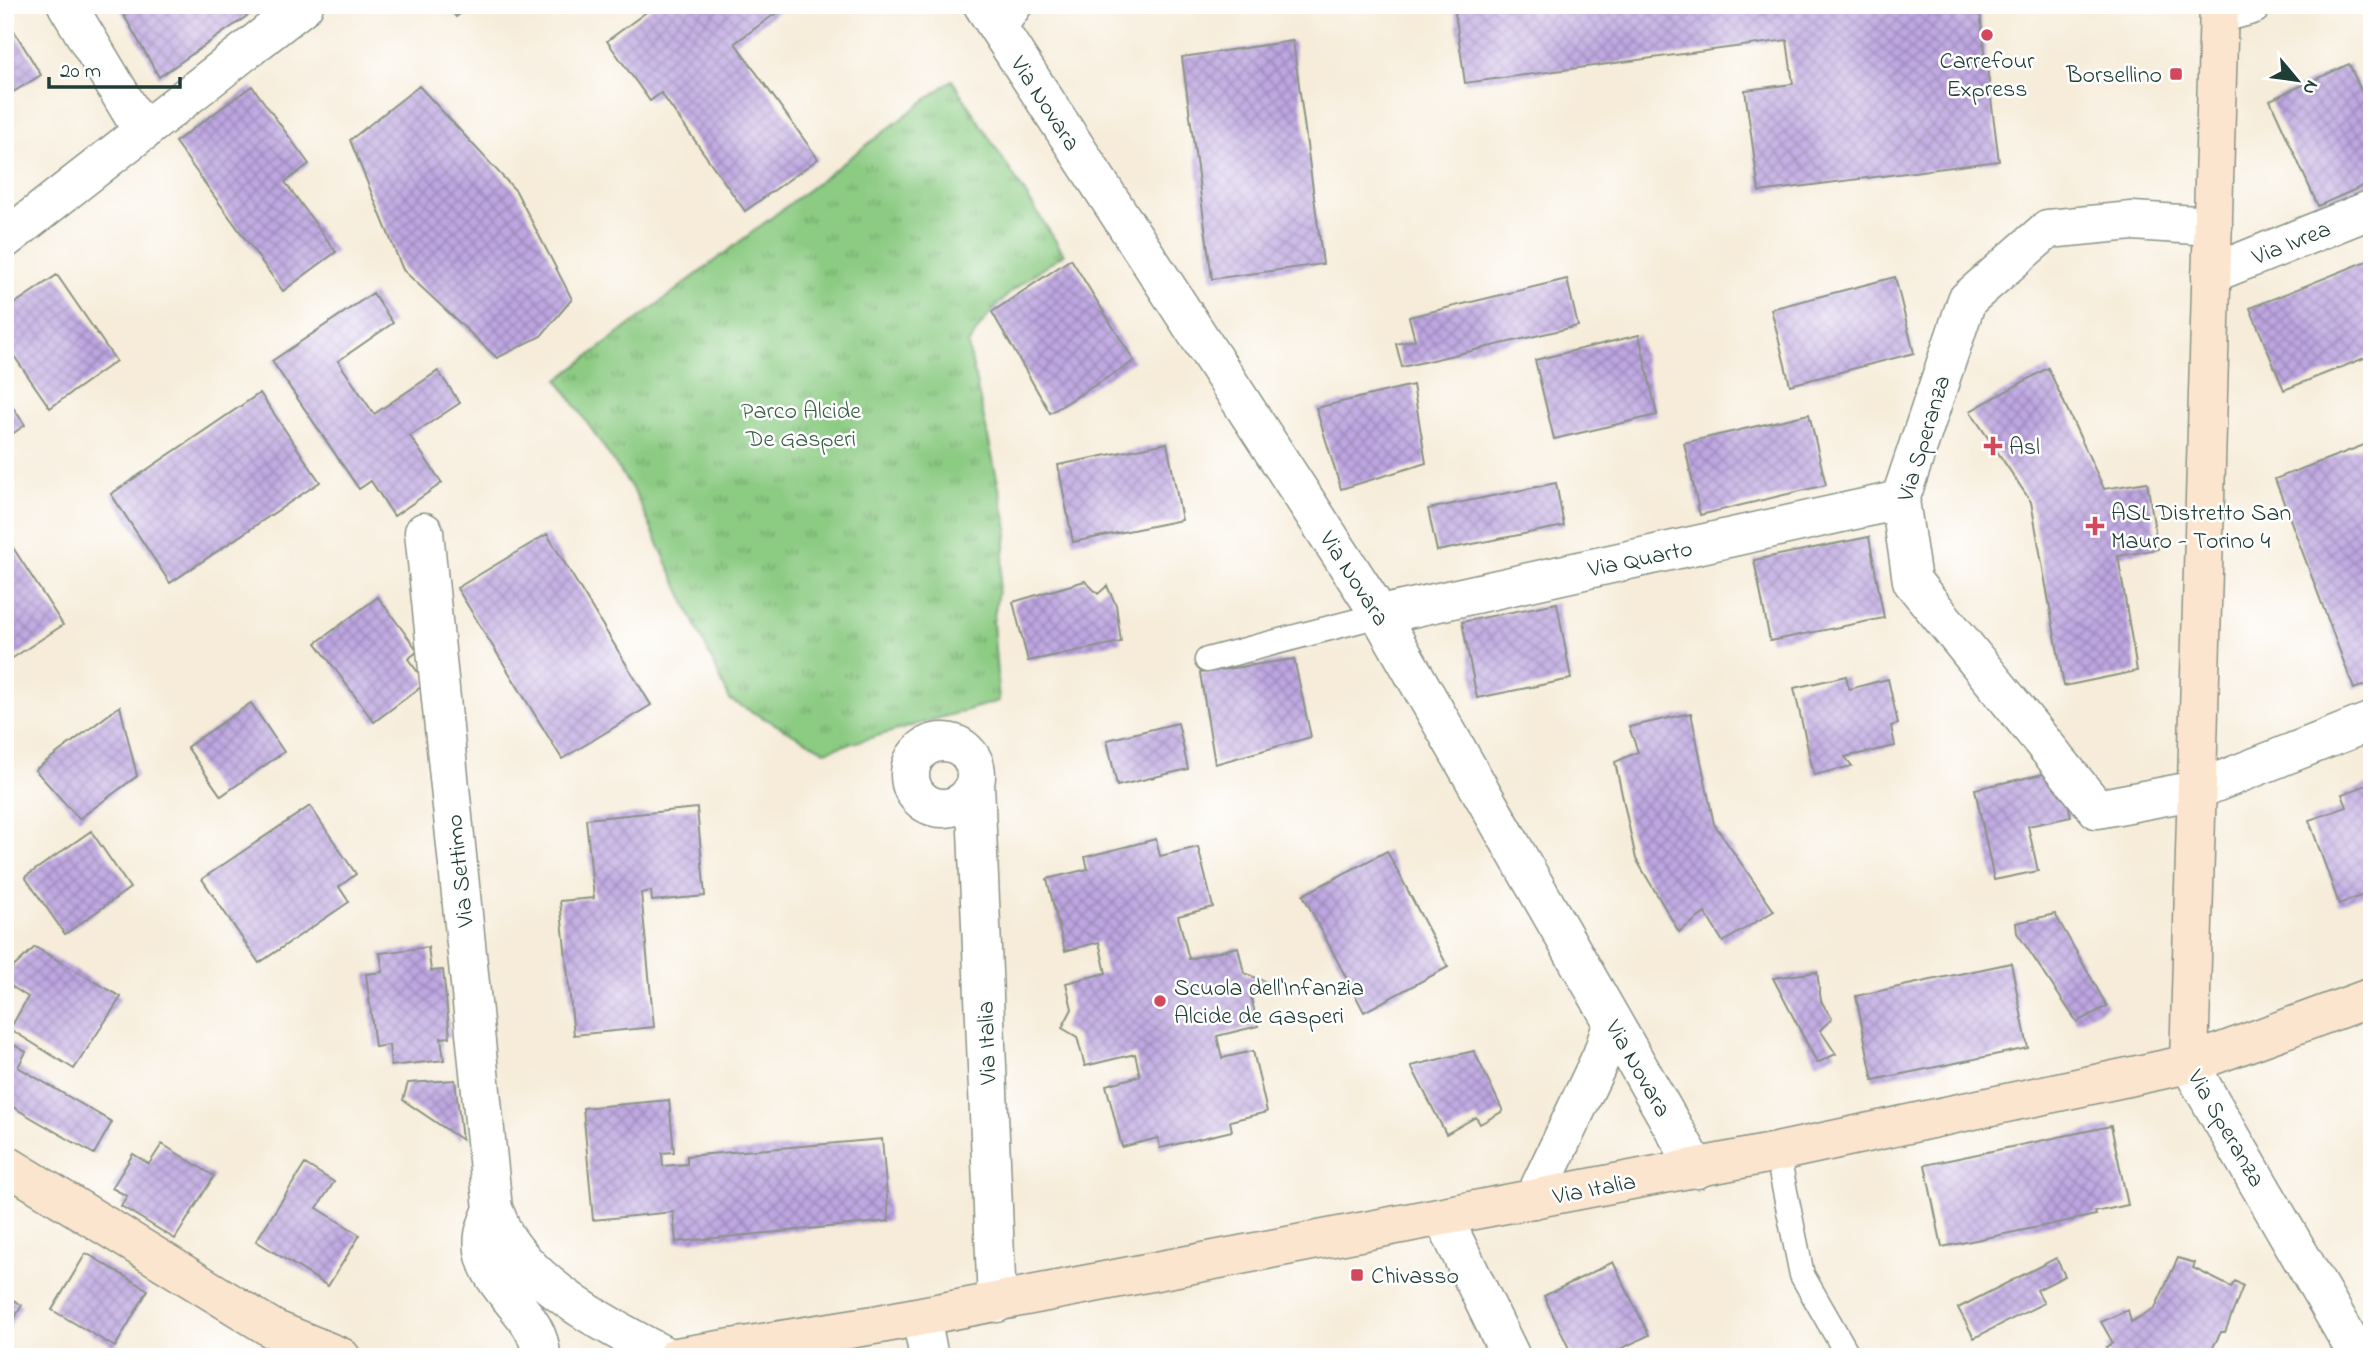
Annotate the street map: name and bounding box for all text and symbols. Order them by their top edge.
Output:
marker: Carrefour Express [1979,27,1995,43]
place label: Carrefour Express [1939,45,2035,108]
scale bar [49,46,180,90]
north arrow [2262,46,2332,116]
street label: Via Novara [1000,49,1088,159]
text: 20 m [60,57,101,87]
place label: Borsellino [2065,59,2162,94]
marker: Borsellino [2168,66,2184,82]
text: N [2295,75,2325,99]
street label: Via Ivrea [2247,213,2336,276]
street label: Via Speranza [1889,371,1961,507]
park label: Parco Alcide De Gasperi [741,395,861,458]
place label: Asl [2009,431,2040,466]
marker: Asl [1983,436,2003,456]
place label: ASL Distretto San Mauro - Torino 4 [2111,497,2291,560]
marker: ASL Distretto San Mauro - Torino 4 [2085,516,2105,536]
street label: Via Novara [1309,524,1397,634]
street label: Via Quarto [1584,532,1696,589]
street label: Via Settimo [438,812,485,930]
place label: Scuola dell'Infanzia Alcide de Gasperi [1174,972,1364,1035]
marker: Scuola dell'Infanzia Alcide de Gasperi [1152,993,1168,1009]
street label: Via Italia [970,1000,1007,1086]
street label: Via Novara [1594,1013,1679,1124]
street label: Via Speranza [2177,1063,2273,1194]
street label: Via Italia [1549,1165,1639,1216]
place label: Chivasso [1371,1260,1459,1295]
marker: Chivasso [1349,1267,1365,1283]

